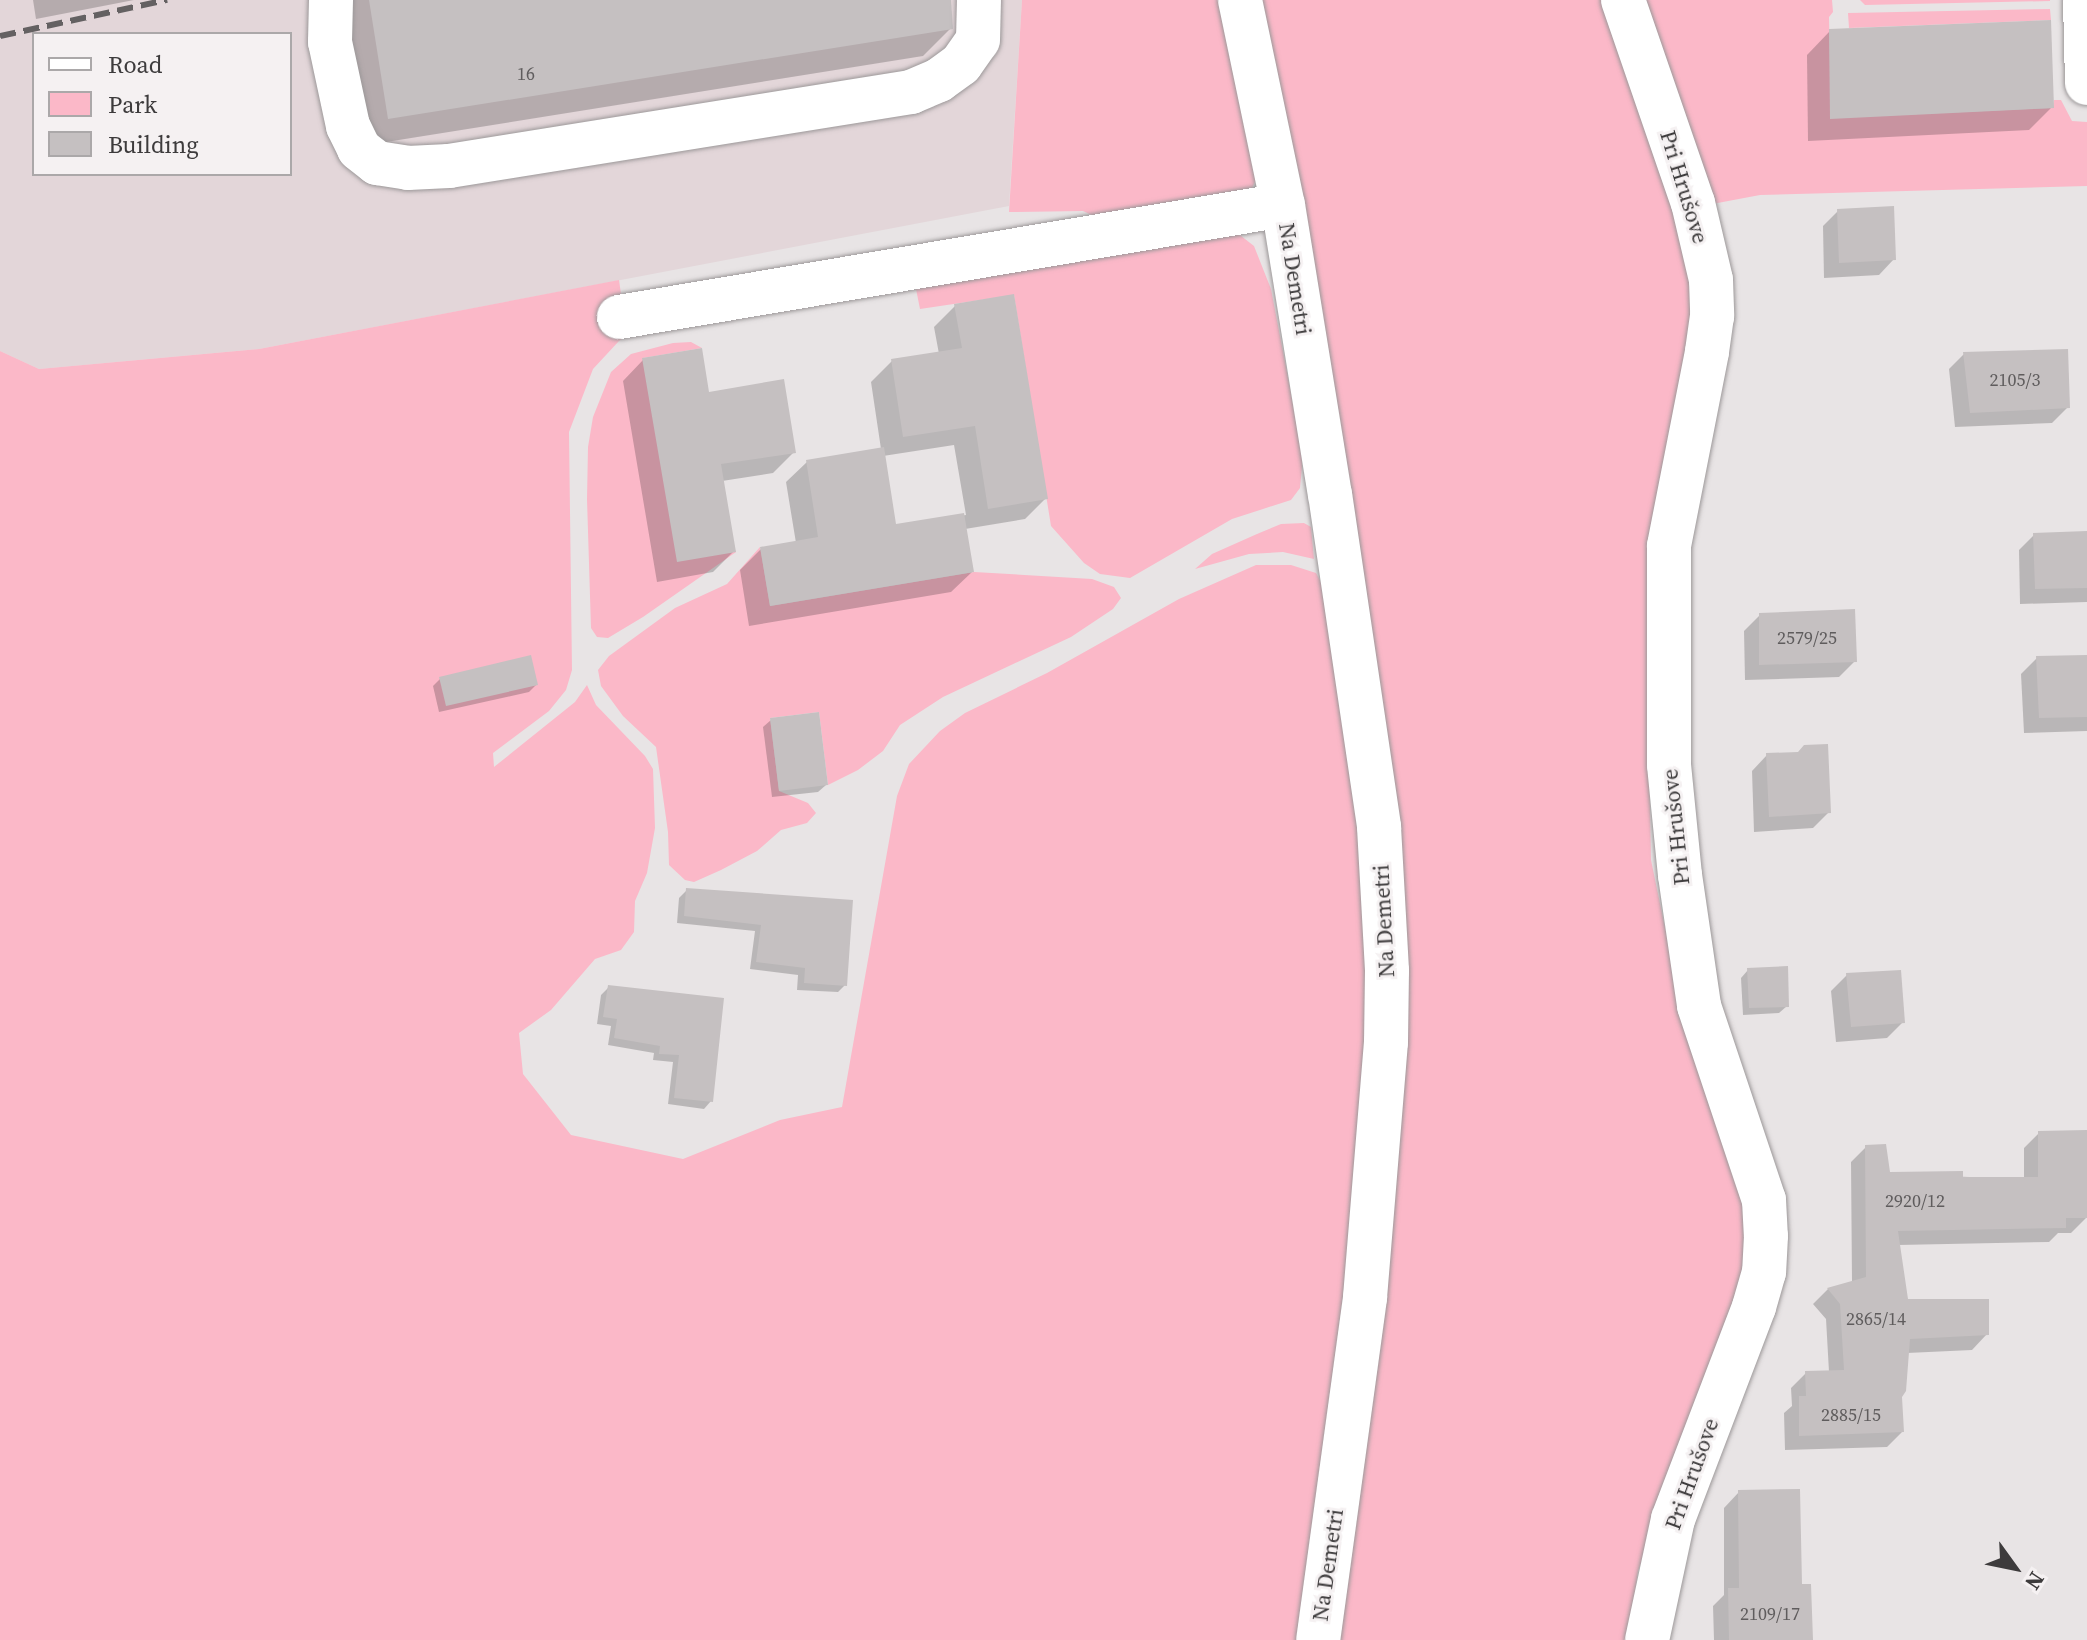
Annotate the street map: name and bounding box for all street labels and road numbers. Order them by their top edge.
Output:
street label: Pri Hrušove [1654,127,1714,247]
street label: Na Demetri [1273,221,1317,337]
street label: Pri Hrušove [1657,768,1695,886]
street label: Na Demetri [1368,864,1400,978]
street label: Pri Hrušove [1660,1415,1724,1533]
street label: Na Demetri [1307,1507,1349,1623]

